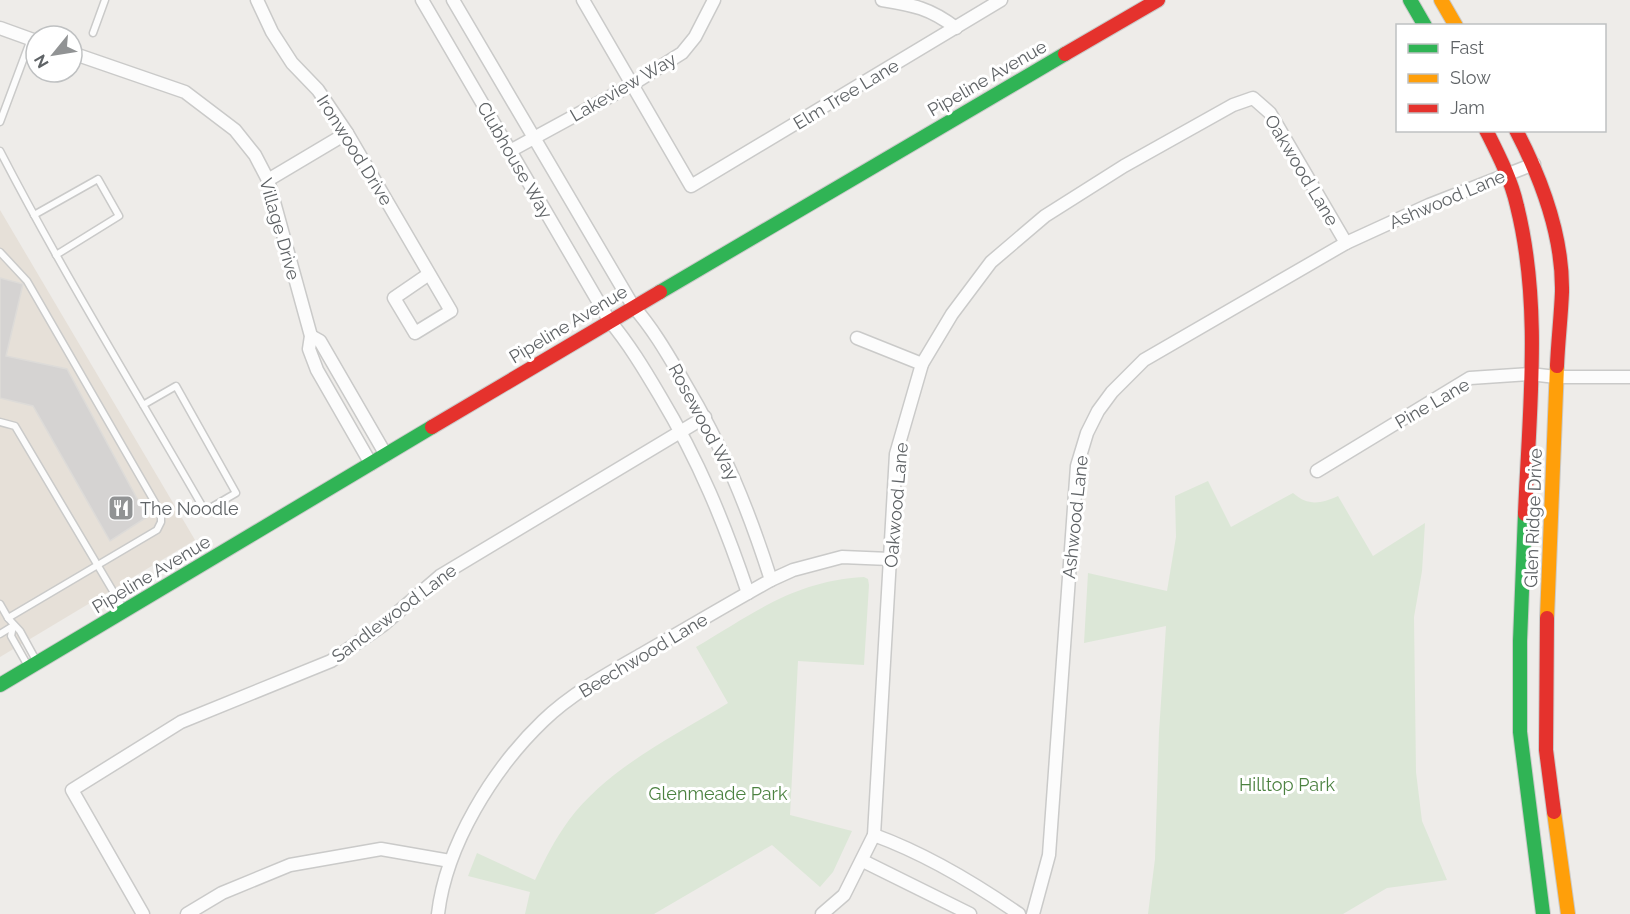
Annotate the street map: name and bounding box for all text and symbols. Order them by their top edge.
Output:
north arrow [24,24,84,84]
legend [1396,24,1606,132]
street label: Pipeline Avenue [924,35,1051,121]
text: Fast [1450,37,1484,58]
street label: Lakeview Way [566,48,680,126]
text: N [30,51,53,71]
street label: Elm Tree Lane [790,54,903,134]
text: Slow [1450,67,1491,88]
street label: Ironwood Drive [313,91,398,209]
text: Jam [1450,97,1485,118]
street label: Clubhouse Way [473,98,557,222]
street label: Oakwood Lane [1261,111,1344,230]
street label: Ashwood Lane [1386,165,1509,233]
street label: Village Drive [255,176,305,283]
street label: Pipeline Avenue [505,280,631,367]
street label: Rosewood Way [664,360,744,484]
street label: Pine Lane [1391,373,1473,433]
street label: Oakwood Lane [880,441,912,569]
street label: Glen Ridge Drive [1520,448,1546,588]
street label: Ashwood Lane [1058,454,1092,580]
restaurant icon: The Noodle [106,493,136,523]
place label: The Noodle [140,498,239,519]
street label: Pipeline Avenue [88,530,214,617]
street label: Sandlewood Lane [328,559,461,667]
street label: Beechwood Lane [575,608,711,702]
park label: Hilltop Park [1239,774,1335,795]
park label: Glenmeade Park [649,783,788,804]

